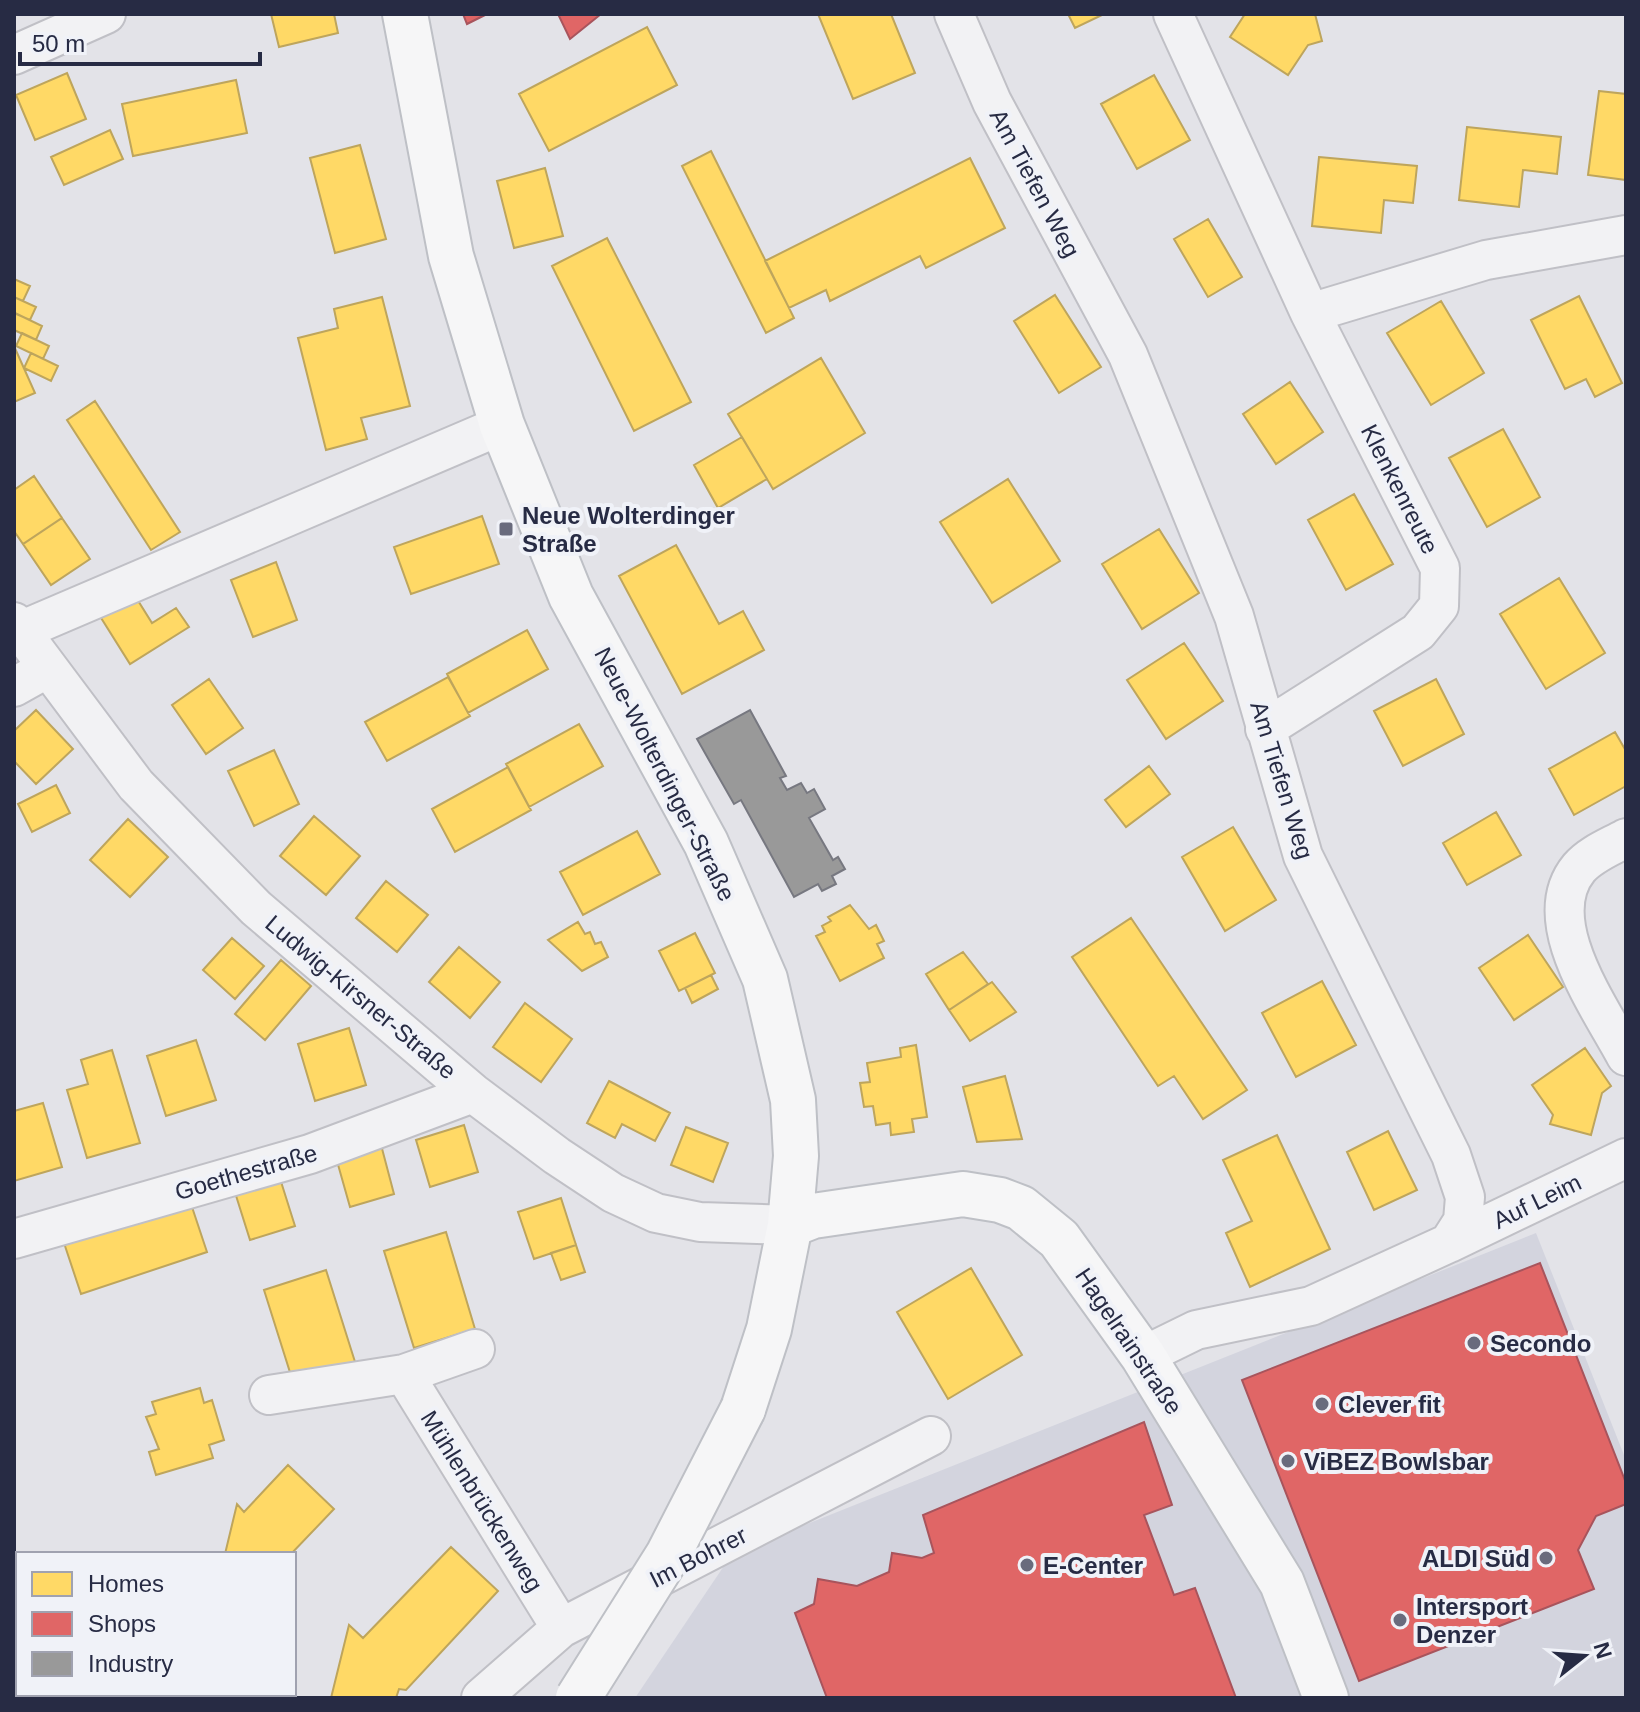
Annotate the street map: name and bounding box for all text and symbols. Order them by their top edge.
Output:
scale bar [20,16,260,66]
text: 50 m [32,30,85,57]
street label: Am Tiefen Weg [985,104,1085,262]
street label: Klenkenreute [1356,420,1444,558]
place label: Neue Wolterdinger Straße [522,502,735,557]
marker: Neue Wolterdinger Straße [497,520,515,538]
street label: Neue-Wolterdinger-Straße [589,643,741,905]
street label: Am Tiefen Weg [1245,698,1319,862]
street label: Ludwig-Kirsner-Straße [260,909,462,1085]
street label: Goethestraße [172,1139,320,1205]
street label: Auf Leim [1489,1168,1585,1234]
street label: Hagelrainstraße [1070,1263,1188,1419]
place label: Secondo [1490,1330,1591,1357]
marker: Secondo [1465,1334,1483,1352]
place label: Clever fit [1338,1391,1441,1418]
marker: Clever fit [1313,1395,1331,1413]
street label: Mühlenbrückenweg [415,1406,549,1596]
place label: ViBEZ Bowlsbar [1304,1448,1489,1475]
marker: ViBEZ Bowlsbar [1279,1452,1297,1470]
street label: Im Bohrer [645,1521,751,1593]
place label: ALDI Süd [1422,1545,1530,1572]
marker: ALDI Süd [1537,1549,1555,1567]
legend [16,1552,296,1696]
place label: E-Center [1043,1552,1143,1579]
marker: E-Center [1018,1556,1036,1574]
text: Homes [88,1570,164,1597]
place label: Intersport Denzer [1416,1593,1528,1648]
text: Shops [88,1610,156,1637]
marker: Intersport Denzer [1391,1611,1409,1629]
north arrow [1544,1616,1624,1696]
text: N [1588,1639,1617,1662]
text: Industry [88,1650,173,1677]

